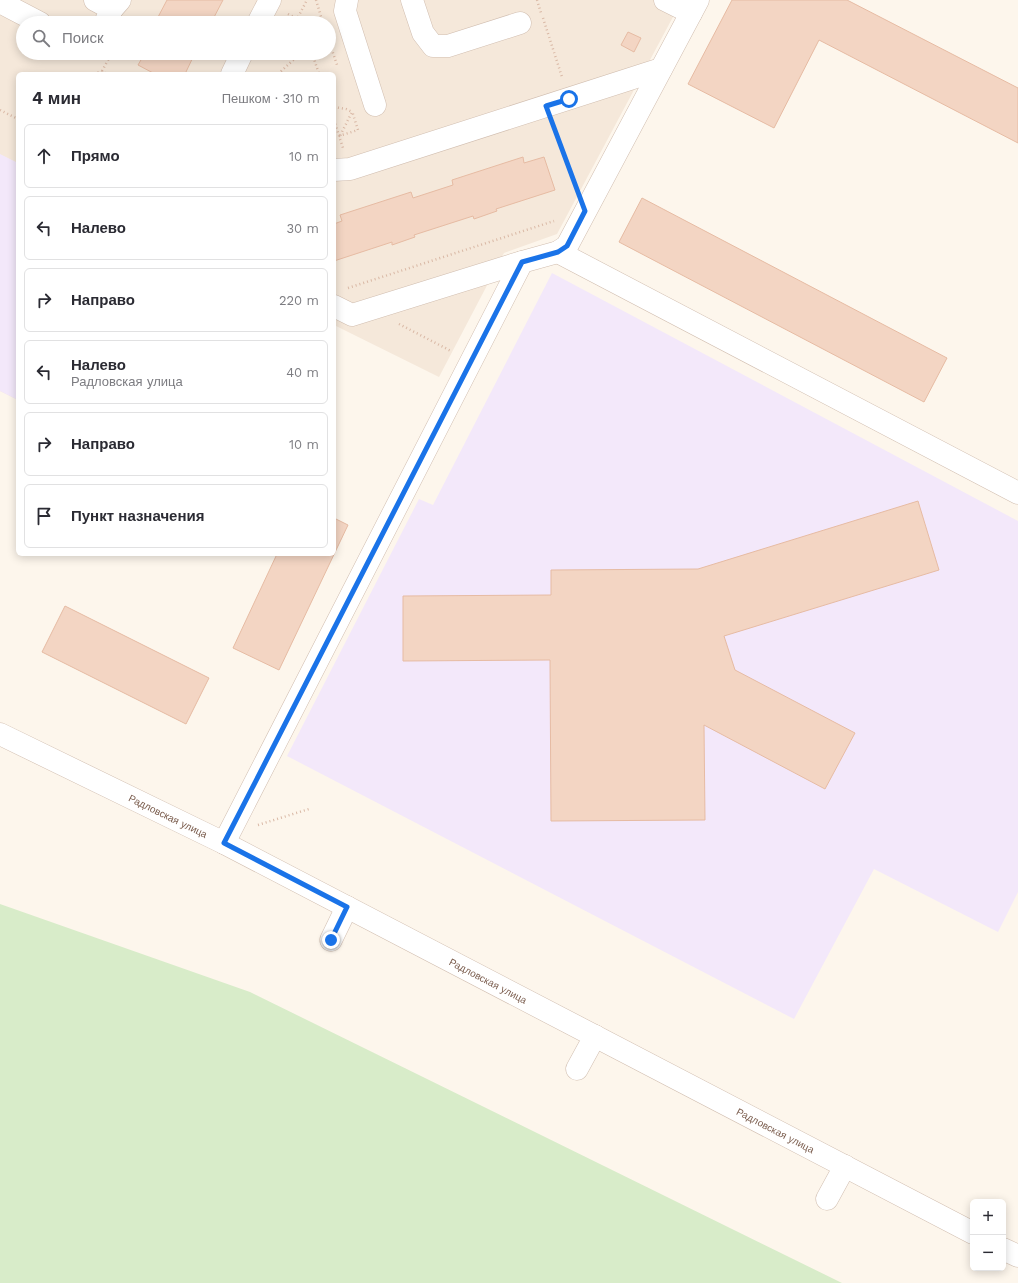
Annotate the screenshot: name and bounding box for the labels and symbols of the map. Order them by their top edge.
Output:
route start [560,90,578,108]
street label: Радловская улица [127,792,210,840]
route end [322,931,340,949]
street label: Радловская улица [448,956,529,1006]
street label: Радловская улица [735,1105,817,1155]

